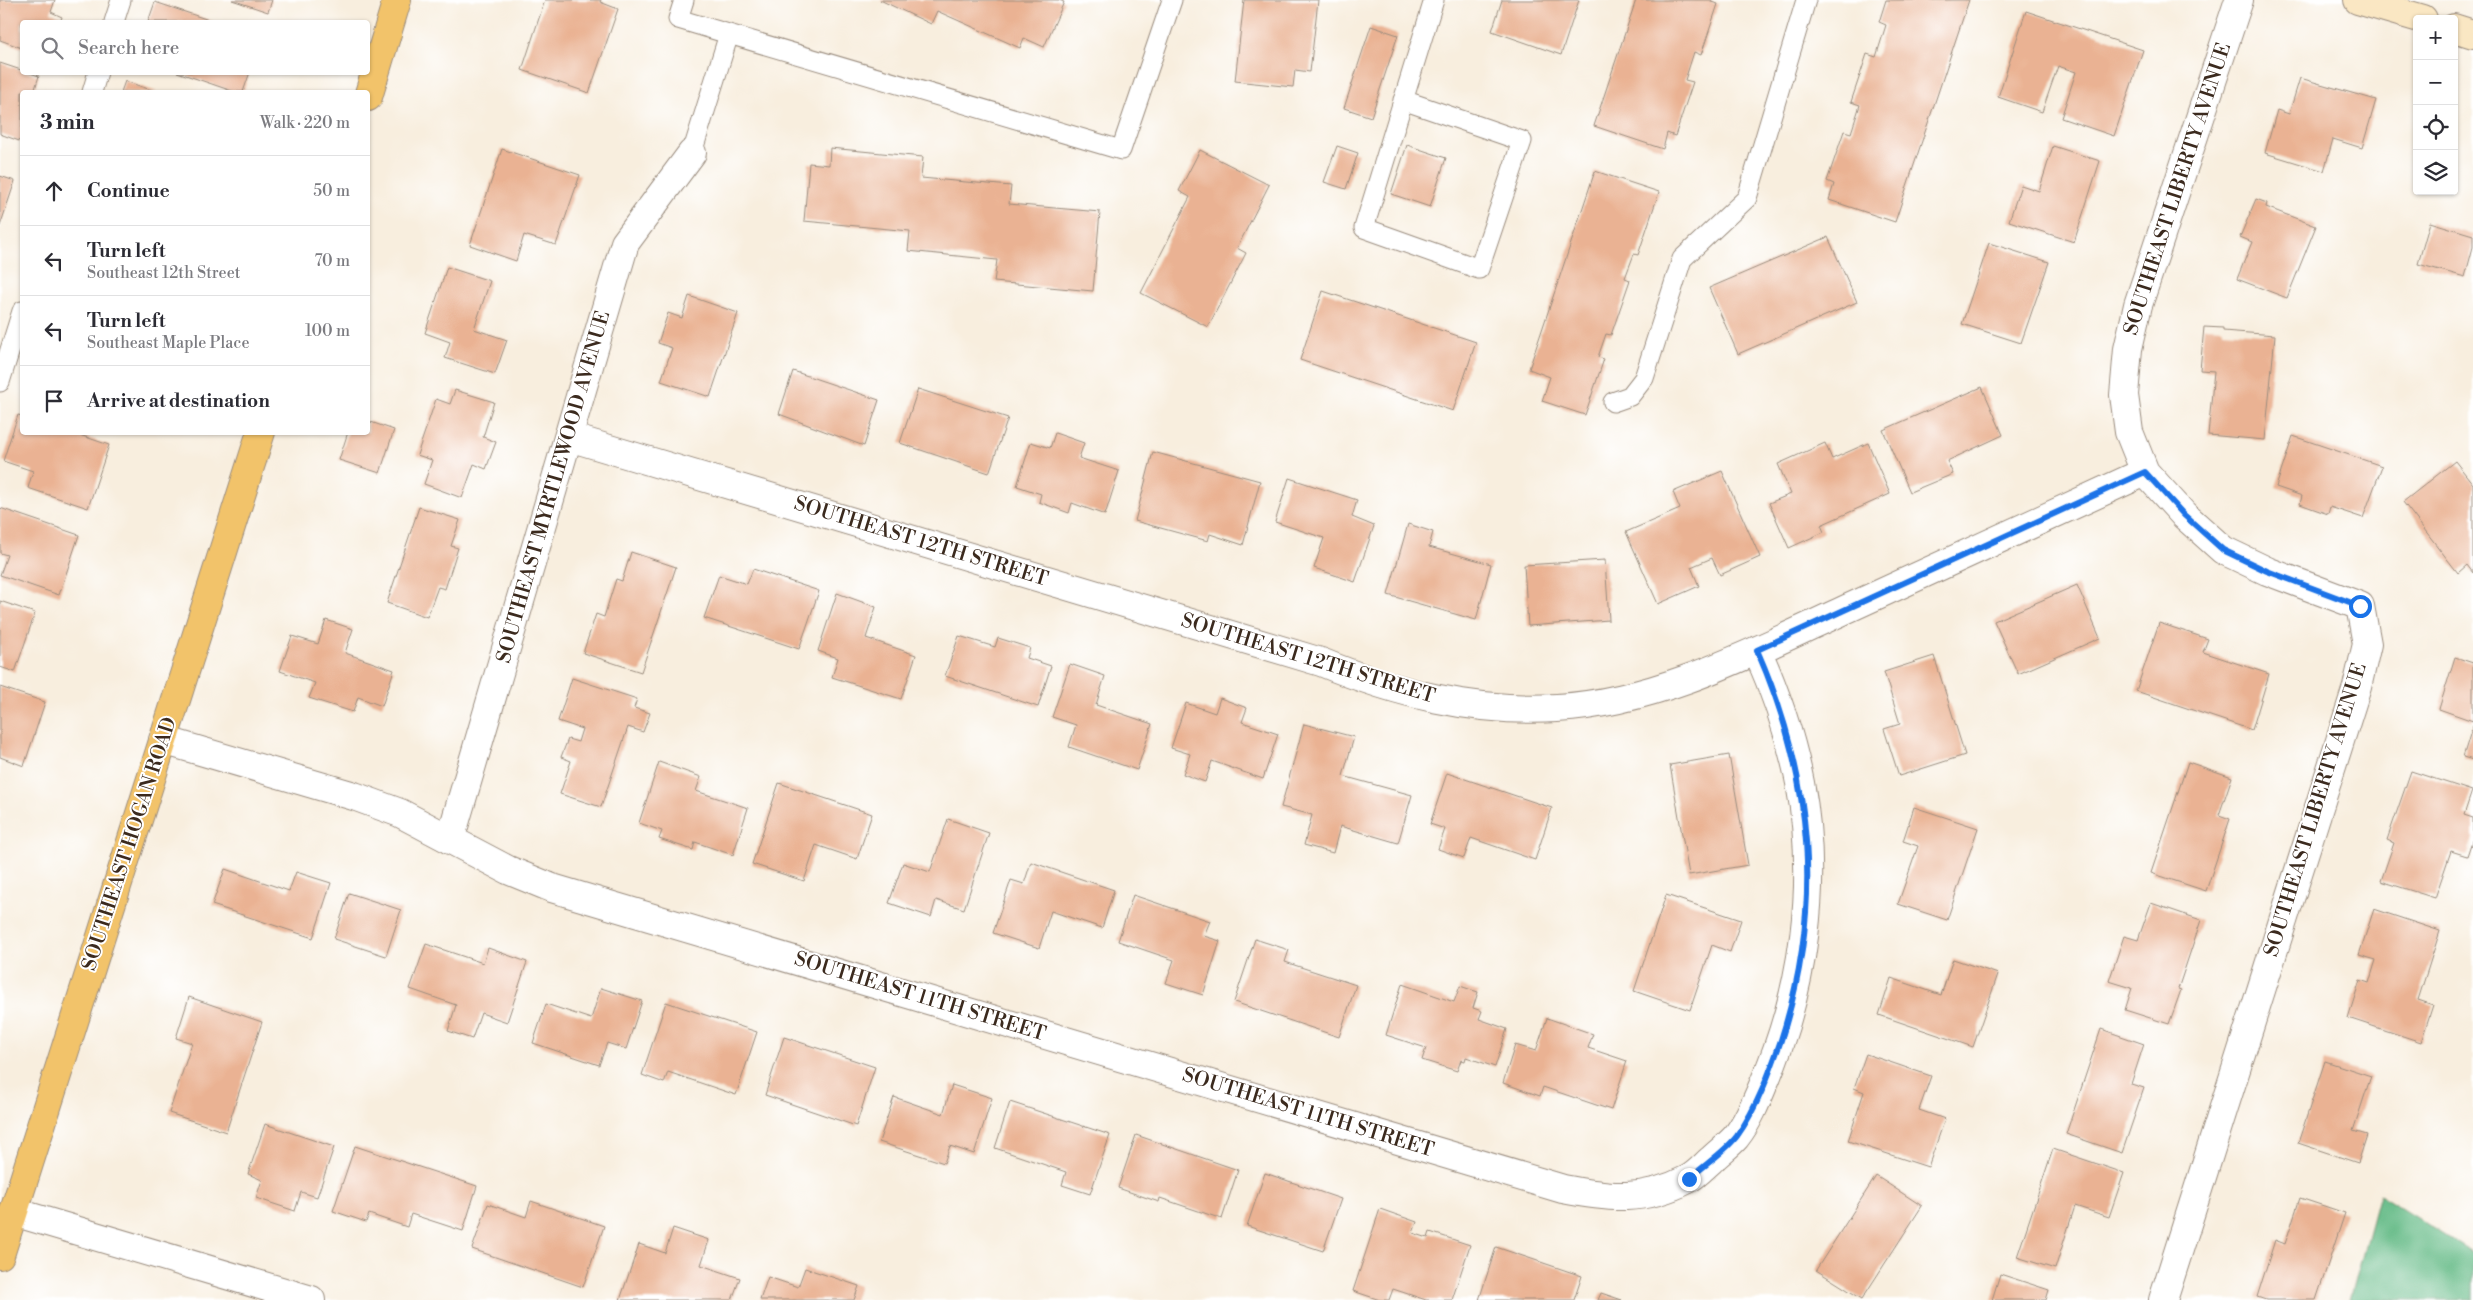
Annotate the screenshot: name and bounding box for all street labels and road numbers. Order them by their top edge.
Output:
street label: SOUTHEAST LIBERTY AVENUE [2119,40,2237,338]
street label: SOUTHEAST MYRTLEWOOD AVENUE [492,308,616,666]
street label: SOUTHEAST 12TH STREET [791,491,1051,593]
street label: SOUTHEAST 12TH STREET [1178,608,1438,710]
street label: SOUTHEAST LIBERTY AVENUE [2259,660,2373,960]
street label: SOUTHEAST HOGAN ROAD [77,714,183,974]
street label: SOUTHEAST 11TH STREET [791,947,1049,1047]
street label: SOUTHEAST 11TH STREET [1179,1063,1437,1163]

